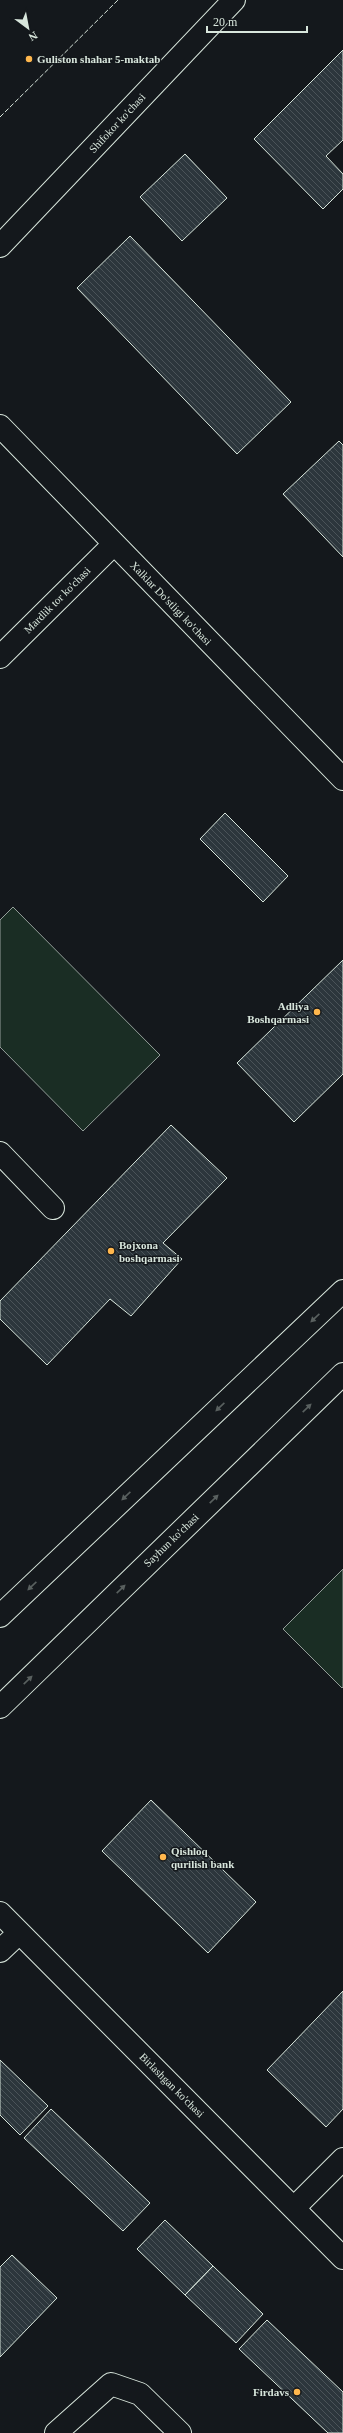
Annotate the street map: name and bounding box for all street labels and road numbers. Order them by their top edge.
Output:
street label: Shifokor ko'chasi [86,91,148,155]
street label: Xalklar Do'stligi ko'chasi [128,559,214,647]
street label: Mardlik tor ko'chasi [21,564,93,636]
street label: Sayhun ko'chasi [141,1511,201,1569]
street label: Birlashgan ko'chasi [137,2050,207,2120]

